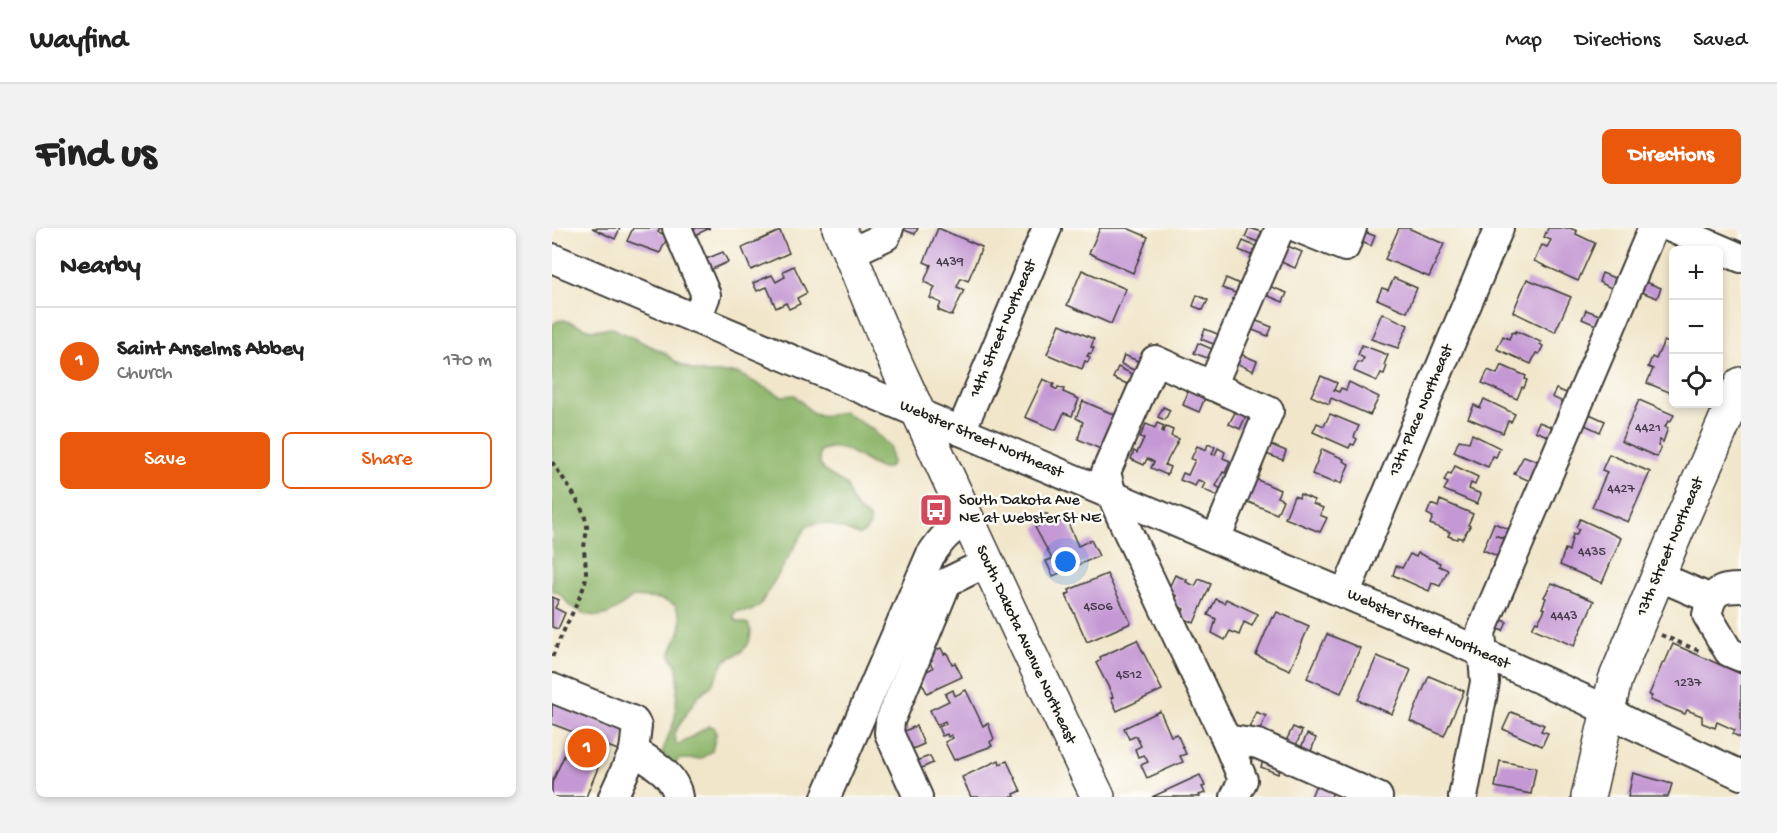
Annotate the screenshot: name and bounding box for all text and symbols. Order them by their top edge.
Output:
text: Wayfind [30,25,127,58]
text: Map [1505,29,1542,54]
text: Directions [1575,29,1660,54]
text: Saved [1693,29,1747,54]
button: Directions [1602,129,1741,184]
text: Find us [36,132,156,181]
map controls [1669,246,1723,408]
button: + [1669,246,1723,300]
text: Nearby [60,252,141,283]
house number: 4439 [936,254,964,271]
street label: 14th Street Northeast [966,256,1042,402]
button: − [1669,300,1723,354]
text: Saint Anselms Abbey [117,337,304,363]
street label: 13th Place Northeast [1385,341,1459,481]
text: 1 [75,350,84,373]
text: 170 m [443,350,492,373]
button: locate [1669,354,1723,408]
text: Church [117,363,173,386]
street label: Webster Street Northeast [896,397,1067,484]
house number: 4421 [1635,420,1661,437]
button: Save [60,432,270,489]
button: Share [282,432,492,489]
street label: 13th Street Northeast [1633,473,1709,620]
house number: 4427 [1607,481,1635,498]
bus stop icon: South Dakota Ave NE at Webster St NE [918,492,954,528]
place label: South Dakota Ave NE at Webster St NE [959,492,1102,529]
street label: South Dakota Avenue Northeast [971,543,1080,749]
house number: 4435 [1578,544,1606,561]
your location [1051,547,1080,576]
street label: Webster Street Northeast [1344,586,1514,675]
house number: 4506 [1083,599,1113,616]
house number: 4443 [1550,608,1578,625]
house number: 4512 [1116,667,1142,684]
house number: 1237 [1673,675,1702,692]
pin: 1 [567,726,606,770]

